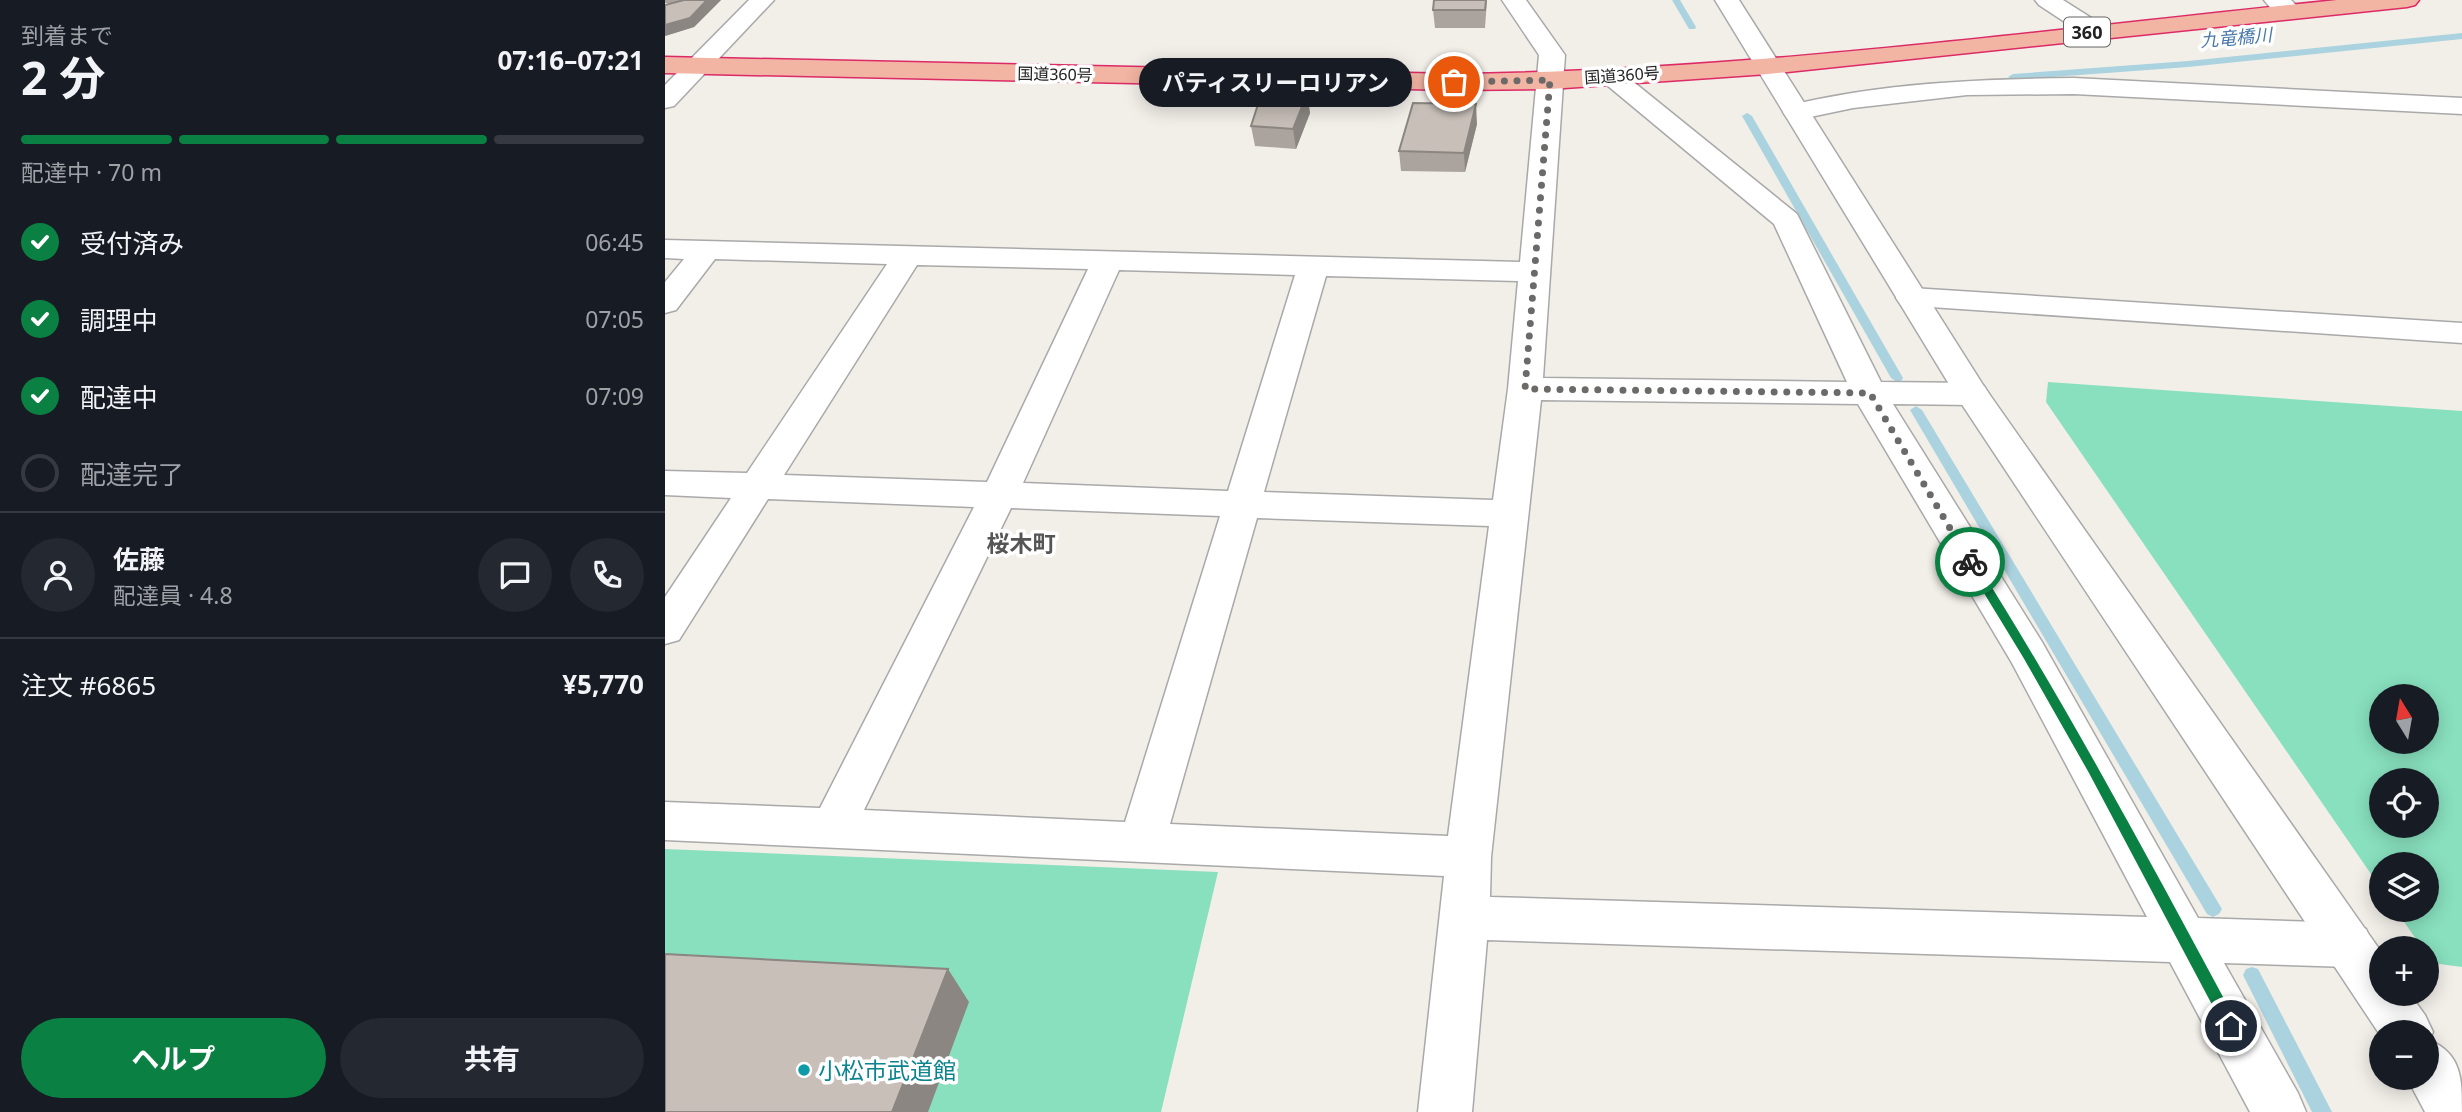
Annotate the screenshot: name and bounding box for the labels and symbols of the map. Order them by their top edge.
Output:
road number: 360 [2064,17,2110,46]
water label: 九竜橋川 [2199,22,2275,52]
pin [1424,52,1484,112]
callout: パティスリーロリアン [1139,57,1412,106]
street label: 国道360号 [1584,61,1660,89]
street label: 国道360号 [1017,62,1093,86]
district label: 桜木町 [987,527,1056,559]
courier [1935,527,2005,597]
north arrow [2369,684,2439,754]
pin [2201,996,2261,1056]
place label: 小松市武道館 [818,1054,956,1086]
marker: 小松市武道館 [796,1062,812,1078]

